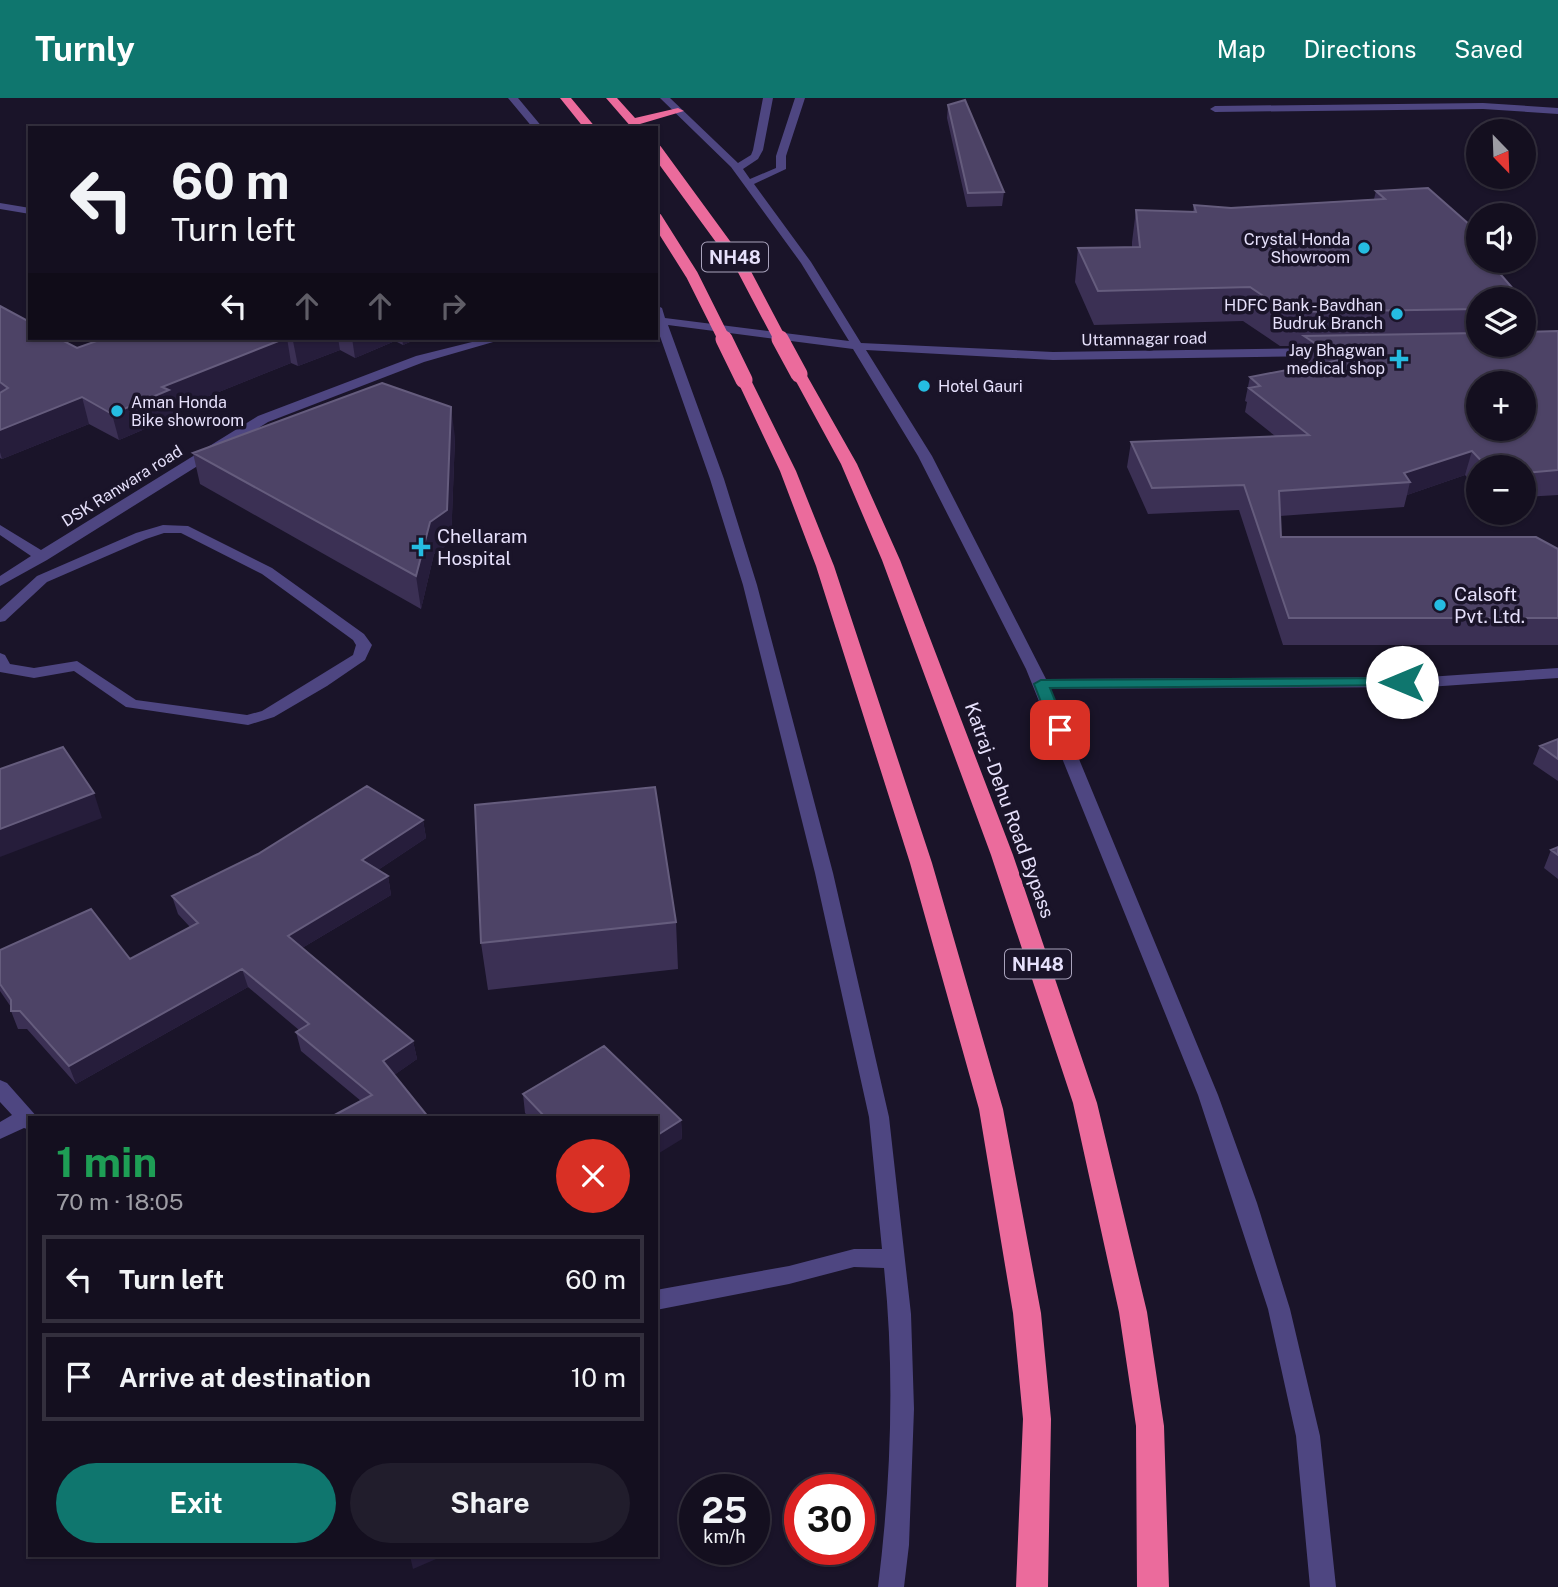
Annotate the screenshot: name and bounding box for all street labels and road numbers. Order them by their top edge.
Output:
road number: NH48 [702,242,768,272]
street label: Uttamnagar road [1081,328,1207,350]
street label: DSK Ranwara road [58,441,186,531]
street label: Katraj - Dehu Road Bypass [961,699,1059,921]
road number: NH48 [1005,950,1071,978]

